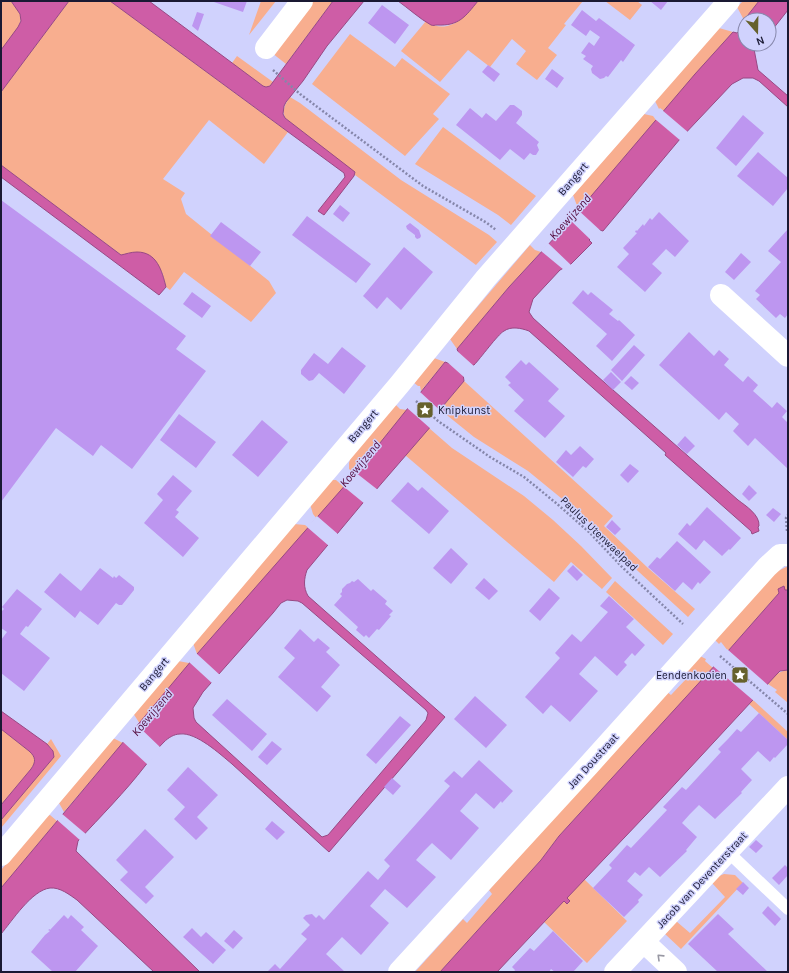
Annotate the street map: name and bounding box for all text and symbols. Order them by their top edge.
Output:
north arrow [737,12,777,52]
text: N [754,33,766,48]
street label: Bangert [555,160,591,198]
water label: Koewijzend [546,191,594,243]
place icon: Knipkunst [415,400,435,420]
place label: Knipkunst [438,404,490,417]
street label: Bangert [345,407,381,445]
water label: Koewijzend [337,438,384,490]
street label: Paulus Utenwaelpad [558,494,640,574]
street label: Bangert [136,655,172,693]
place icon: Eendenkooien [730,665,750,685]
place label: Eendenkooien [656,669,727,682]
water label: Koewijzend [129,687,176,739]
street label: Jan Doustraat [565,731,621,791]
street label: Jacob van Deventerstraat [654,829,750,931]
one-way arrow [657,954,665,962]

